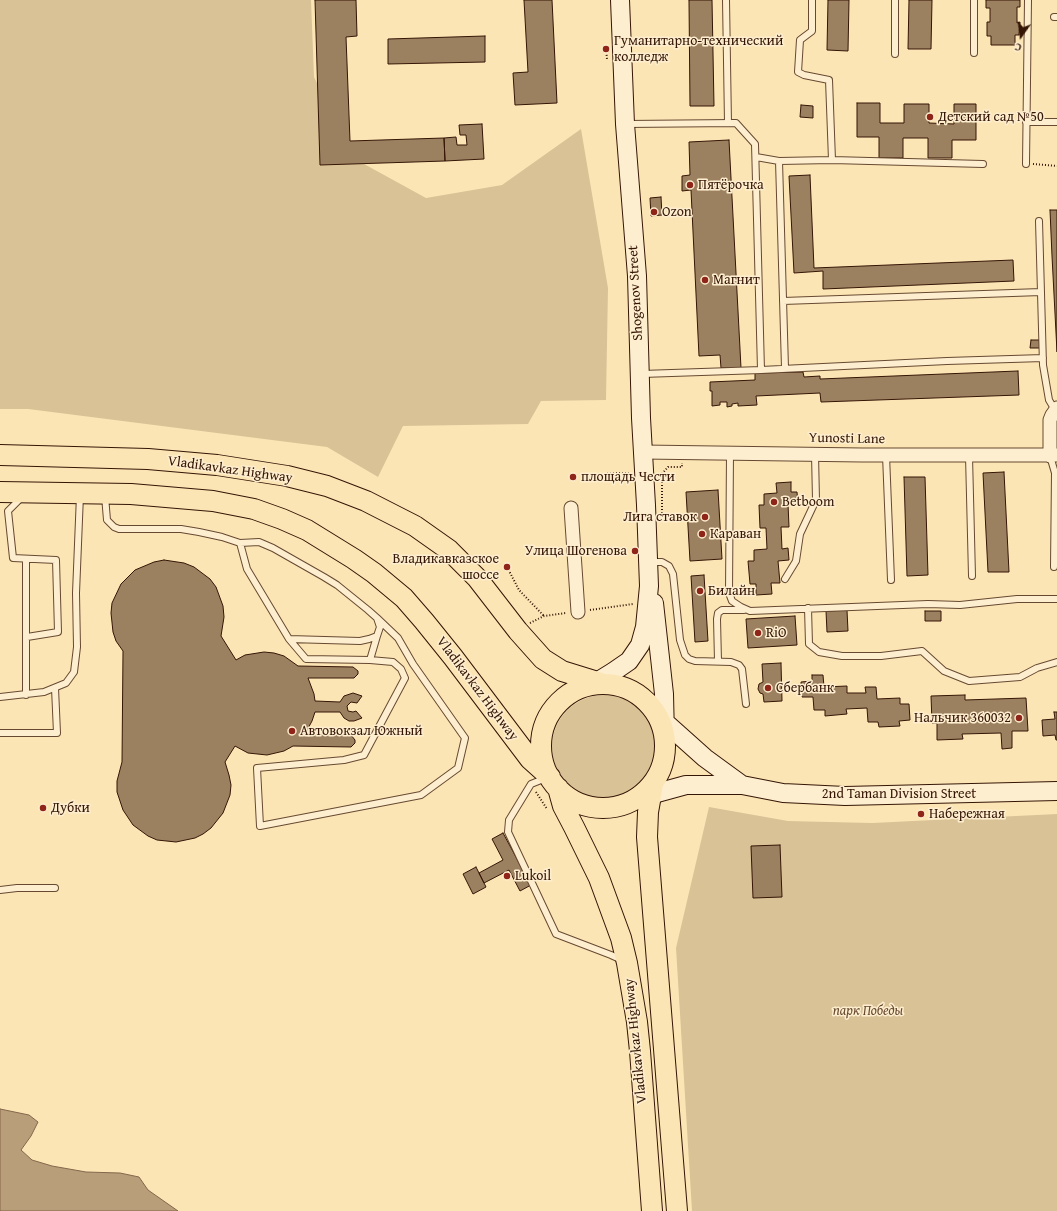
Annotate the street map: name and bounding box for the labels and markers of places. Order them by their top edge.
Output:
place label: Гуманитарно-технический колледж [614,33,783,66]
marker: Гуманитарно-технический колледж [601,44,611,54]
place label: Детский сад №50 [938,109,1044,125]
marker: Детский сад №50 [925,112,935,122]
place label: Пятёрочка [698,177,764,193]
marker: Пятёрочка [685,180,695,190]
place label: Ozon [662,204,692,220]
marker: Ozon [649,207,659,217]
place label: Магнит [713,272,760,288]
marker: Магнит [700,275,710,285]
place label: площадь Чести [581,469,675,485]
marker: площадь Чести [568,472,578,482]
place label: Betboom [782,494,834,510]
marker: Betboom [769,497,779,507]
place label: Лига ставок [623,509,697,525]
marker: Лига ставок [700,512,710,522]
place label: Караван [710,526,761,542]
marker: Караван [697,529,707,539]
place label: Улица Шогенова [525,543,627,559]
marker: Улица Шогенова [630,546,640,556]
place label: Владикавказское шоссе [393,551,499,584]
marker: Владикавказское шоссе [502,562,512,572]
place label: Билайн [708,583,755,599]
marker: Билайн [695,586,705,596]
place label: RiO [766,625,786,641]
marker: RiO [753,628,763,638]
place label: Сбербанк [776,680,834,696]
marker: Сбербанк [763,683,773,693]
place label: Нальчик 360032 [914,710,1011,726]
marker: Нальчик 360032 [1014,713,1024,723]
place label: Автовокзал Южный [300,723,423,739]
marker: Автовокзал Южный [287,726,297,736]
place label: Дубки [51,800,90,816]
marker: Дубки [38,803,48,813]
place label: Набережная [929,806,1005,822]
marker: Набережная [916,809,926,819]
place label: Lukoil [515,868,551,884]
marker: Lukoil [502,871,512,881]

